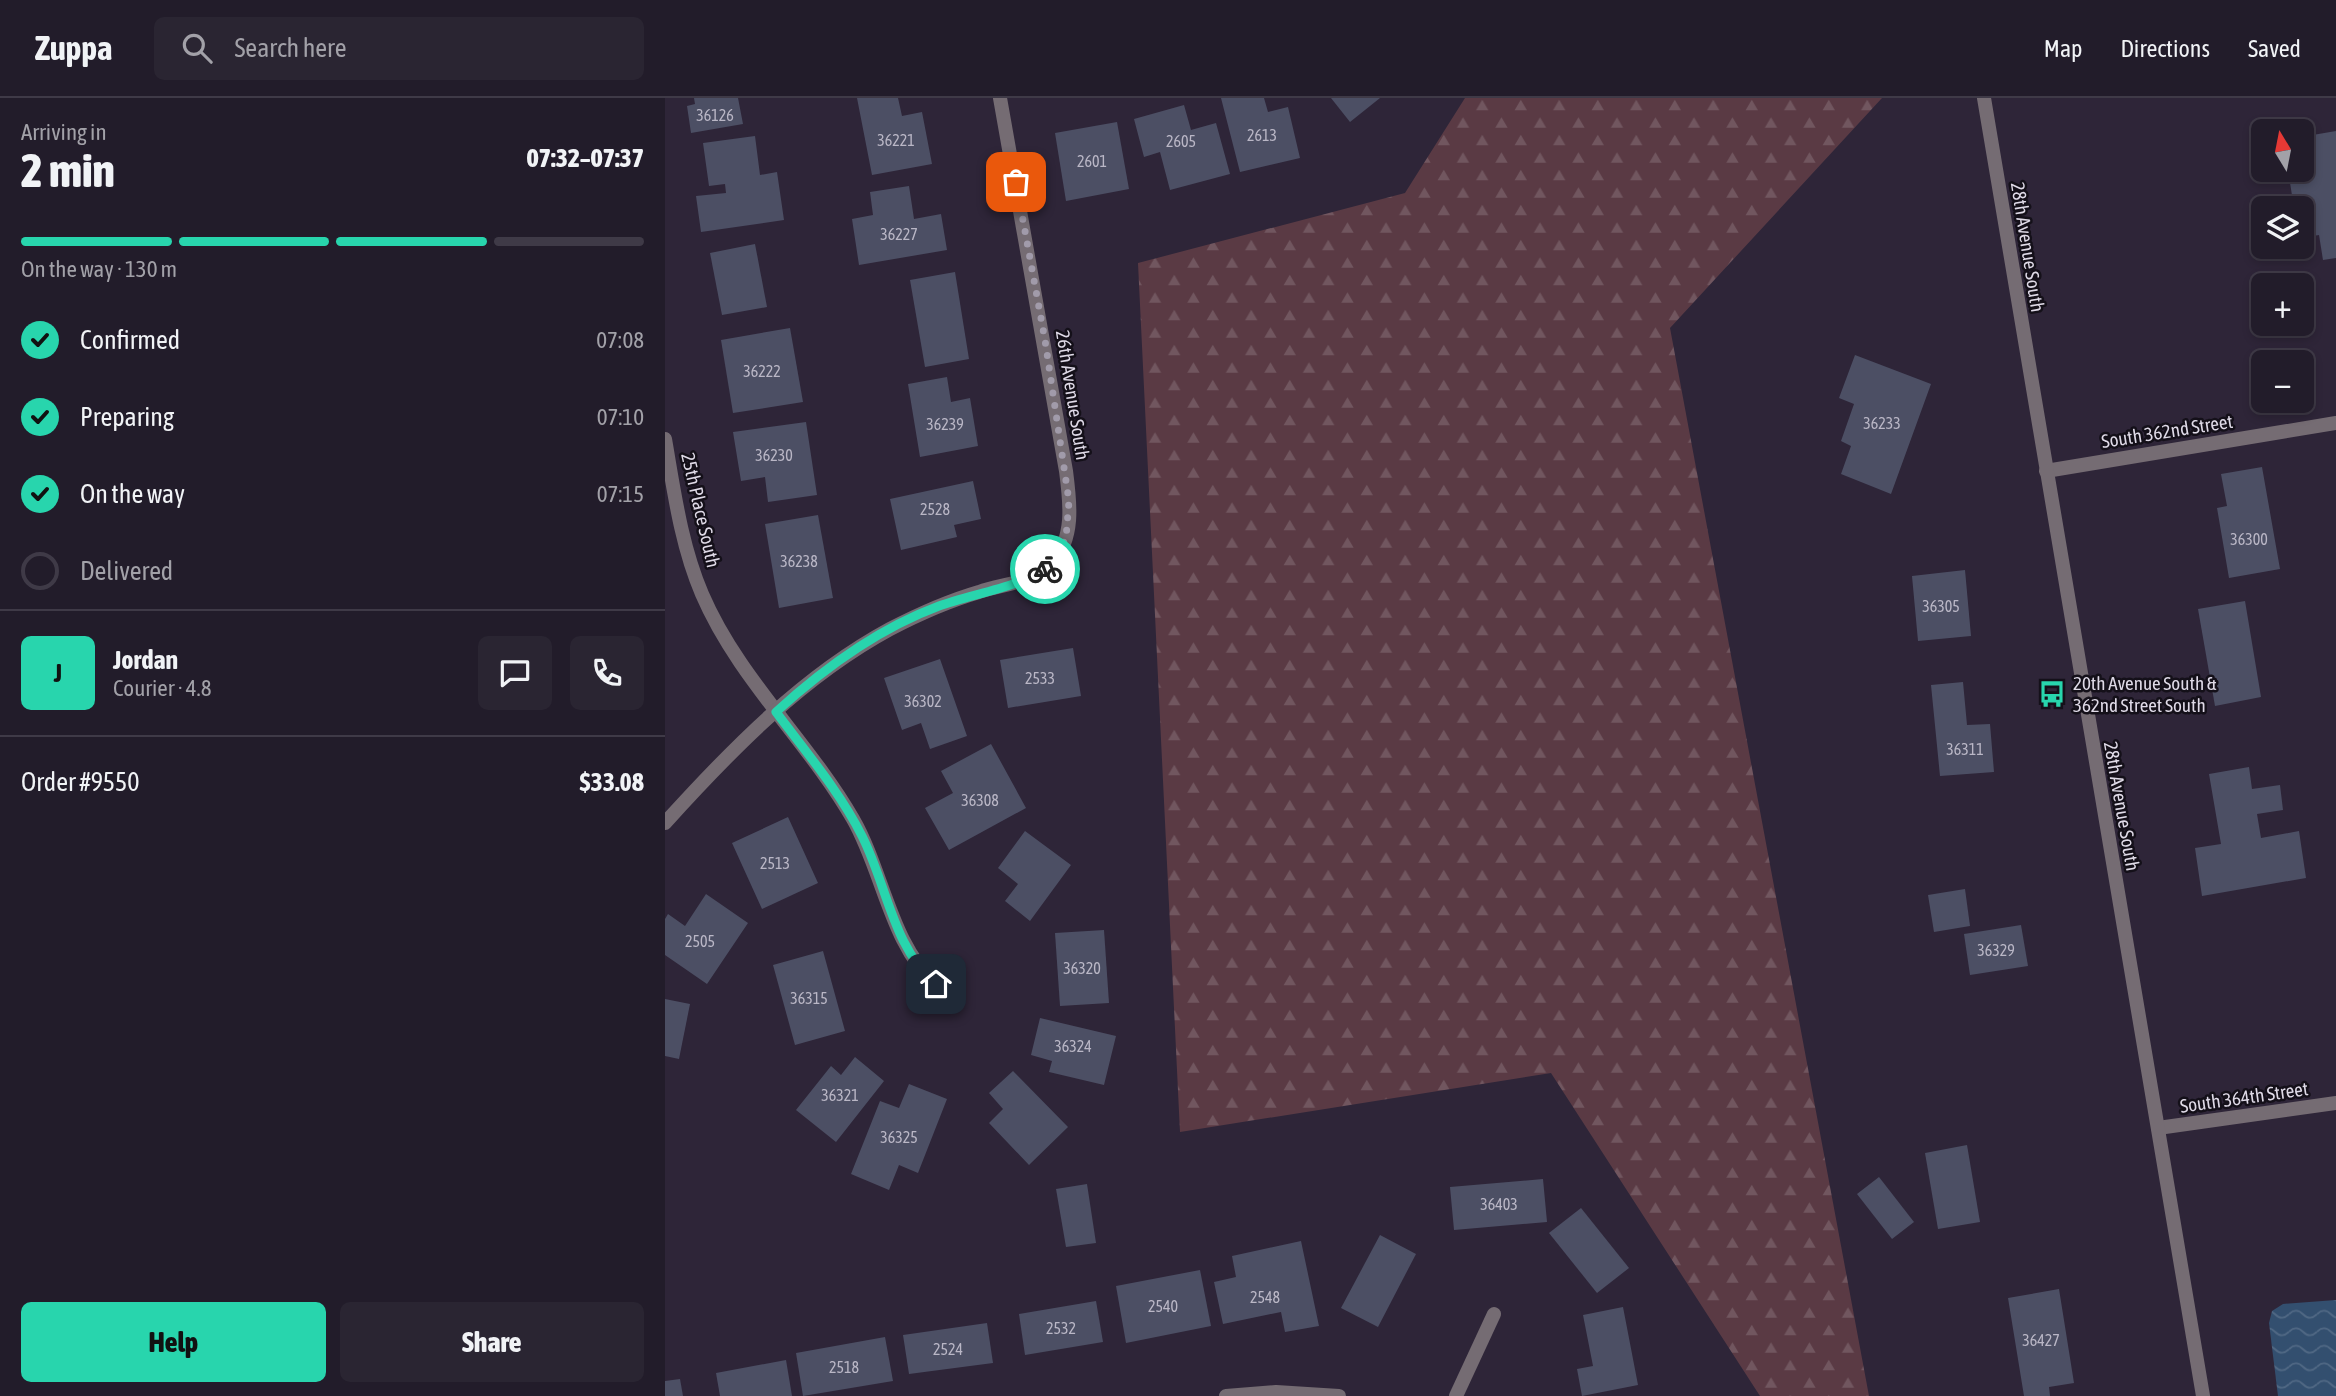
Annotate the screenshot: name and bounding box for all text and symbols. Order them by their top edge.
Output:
search box [154,17,644,80]
text: Zuppa [35,29,112,67]
icon: search [178,29,216,67]
text: Search here [234,33,347,63]
text: Map [2044,35,2082,62]
text: Directions [2120,35,2210,62]
text: Saved [2248,35,2301,62]
house number: 36126 [696,106,734,124]
text: Arriving in [21,119,107,145]
north arrow [2251,119,2313,182]
map controls [2251,119,2314,413]
house number: 2613 [1247,126,1277,144]
house number: 36221 [877,131,915,149]
house number: 2605 [1166,132,1196,150]
text: 07:32–07:37 [527,143,644,173]
text: 2 min [21,144,115,197]
pin [986,152,1046,212]
house number: 2601 [1077,152,1107,170]
icon: bag [997,163,1035,201]
street label: 28th Avenue South [2007,181,2049,313]
button: layers [2251,196,2314,259]
house number: 36227 [880,225,918,243]
text: On the way · 130 m [21,256,177,282]
button: + [2251,273,2314,336]
icon: check [21,321,59,359]
text: Confirmed [80,325,180,355]
text: 07:08 [596,327,644,353]
street label: 26th Avenue South [1052,329,1094,461]
button: − [2251,350,2314,413]
house number: 36222 [743,362,781,380]
icon: check [21,398,59,436]
text: Preparing [80,402,174,432]
text: 07:10 [597,404,644,430]
street label: South 362nd Street [2100,410,2234,452]
house number: 36233 [1863,414,1901,432]
house number: 36239 [926,415,964,433]
house number: 36230 [755,446,793,464]
street label: 25th Place South [677,450,725,570]
icon: check [21,475,59,513]
text: On the way [80,479,185,509]
text: 07:15 [597,481,644,507]
house number: 2528 [920,500,950,518]
house number: 36300 [2230,530,2268,548]
courier [1010,534,1080,604]
icon: bike [1026,550,1064,588]
house number: 36238 [780,552,818,570]
text: Delivered [80,556,173,586]
house number: 36305 [1922,597,1960,615]
button: chat [478,636,552,710]
button: phone [570,636,644,710]
text: Jordan [113,645,178,675]
text: J [54,658,62,688]
house number: 2533 [1025,669,1055,687]
place label: 20th Avenue South & 362nd Street South [2073,672,2217,716]
text: Courier · 4.8 [113,675,212,701]
bus stop icon: 20th Avenue South & 362nd Street South [2037,679,2067,709]
house number: 36302 [904,692,942,710]
house number: 36311 [1946,740,1984,758]
street label: 28th Avenue South [2100,740,2144,872]
text: Order #9550 [21,767,140,797]
text: $33.08 [580,767,644,797]
house number: 36308 [961,791,999,809]
house number: 2513 [760,854,790,872]
house number: 2505 [685,932,715,950]
house number: 36329 [1977,941,2015,959]
pin [906,954,966,1014]
house number: 36320 [1063,959,1101,977]
icon: home [917,965,955,1003]
house number: 36315 [790,989,828,1007]
house number: 36324 [1054,1037,1092,1055]
street label: South 364th Street [2179,1077,2309,1117]
house number: 36321 [821,1086,859,1104]
house number: 36325 [880,1128,918,1146]
house number: 36403 [1480,1195,1518,1213]
house number: 2548 [1250,1288,1280,1306]
house number: 2540 [1148,1297,1178,1315]
button: Help [21,1302,326,1382]
button: Share [340,1302,644,1382]
house number: 2532 [1046,1319,1076,1337]
house number: 36427 [2022,1331,2060,1349]
house number: 2524 [933,1340,963,1358]
house number: 2518 [829,1358,859,1376]

